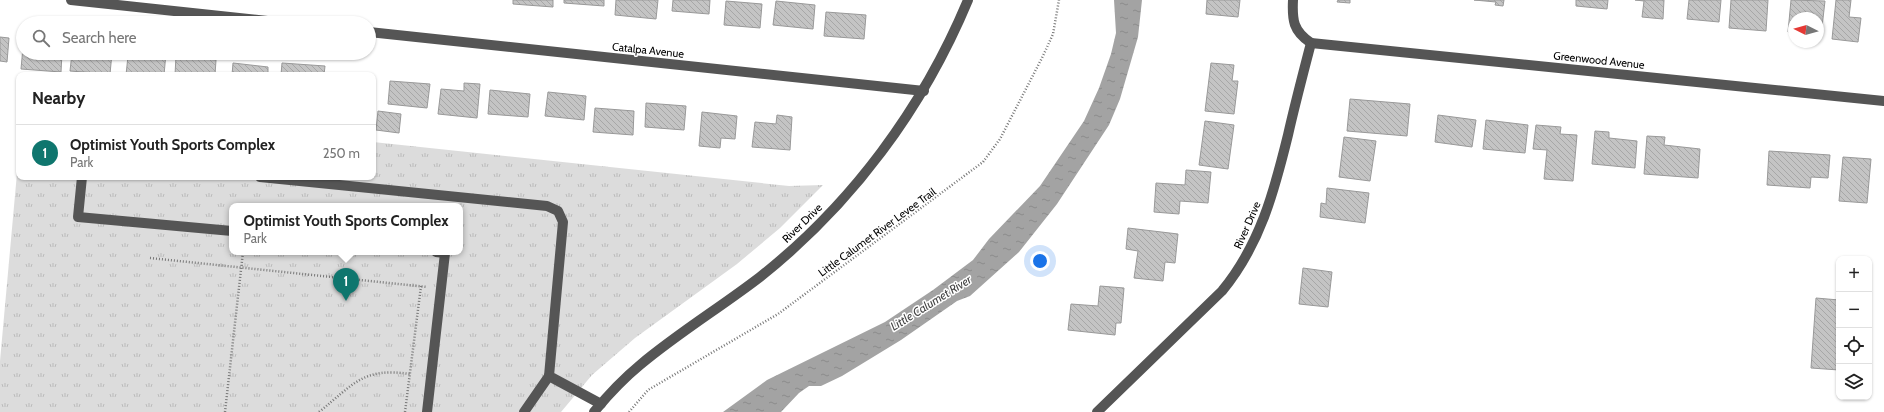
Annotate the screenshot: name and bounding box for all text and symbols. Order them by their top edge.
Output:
north arrow [1788,12,1824,48]
search box [16,16,376,60]
icon: search [30,27,52,49]
text: Search here [62,29,137,47]
street label: Catalpa Avenue [611,39,685,61]
street label: Greenwood Avenue [1553,48,1646,72]
text: Nearby [32,88,85,108]
text: Optimist Youth Sports Complex [70,136,275,154]
text: 1 [43,145,47,161]
text: 250 m [323,145,360,161]
text: Park [70,154,93,170]
street label: Little Calumet River Levee Trail [815,184,939,279]
street label: River Drive [1230,199,1264,251]
street label: River Drive [779,200,825,246]
popup [229,203,463,255]
text: Optimist Youth Sports Complex [243,212,449,230]
text: Park [243,230,267,246]
your location [1030,251,1050,271]
map controls [1836,256,1872,400]
button: + [1836,256,1872,292]
pin: 1 [333,268,359,301]
water label: Little Calumet River [887,271,975,334]
button: − [1836,292,1872,328]
button: locate [1836,328,1872,364]
button: layers [1836,364,1872,400]

